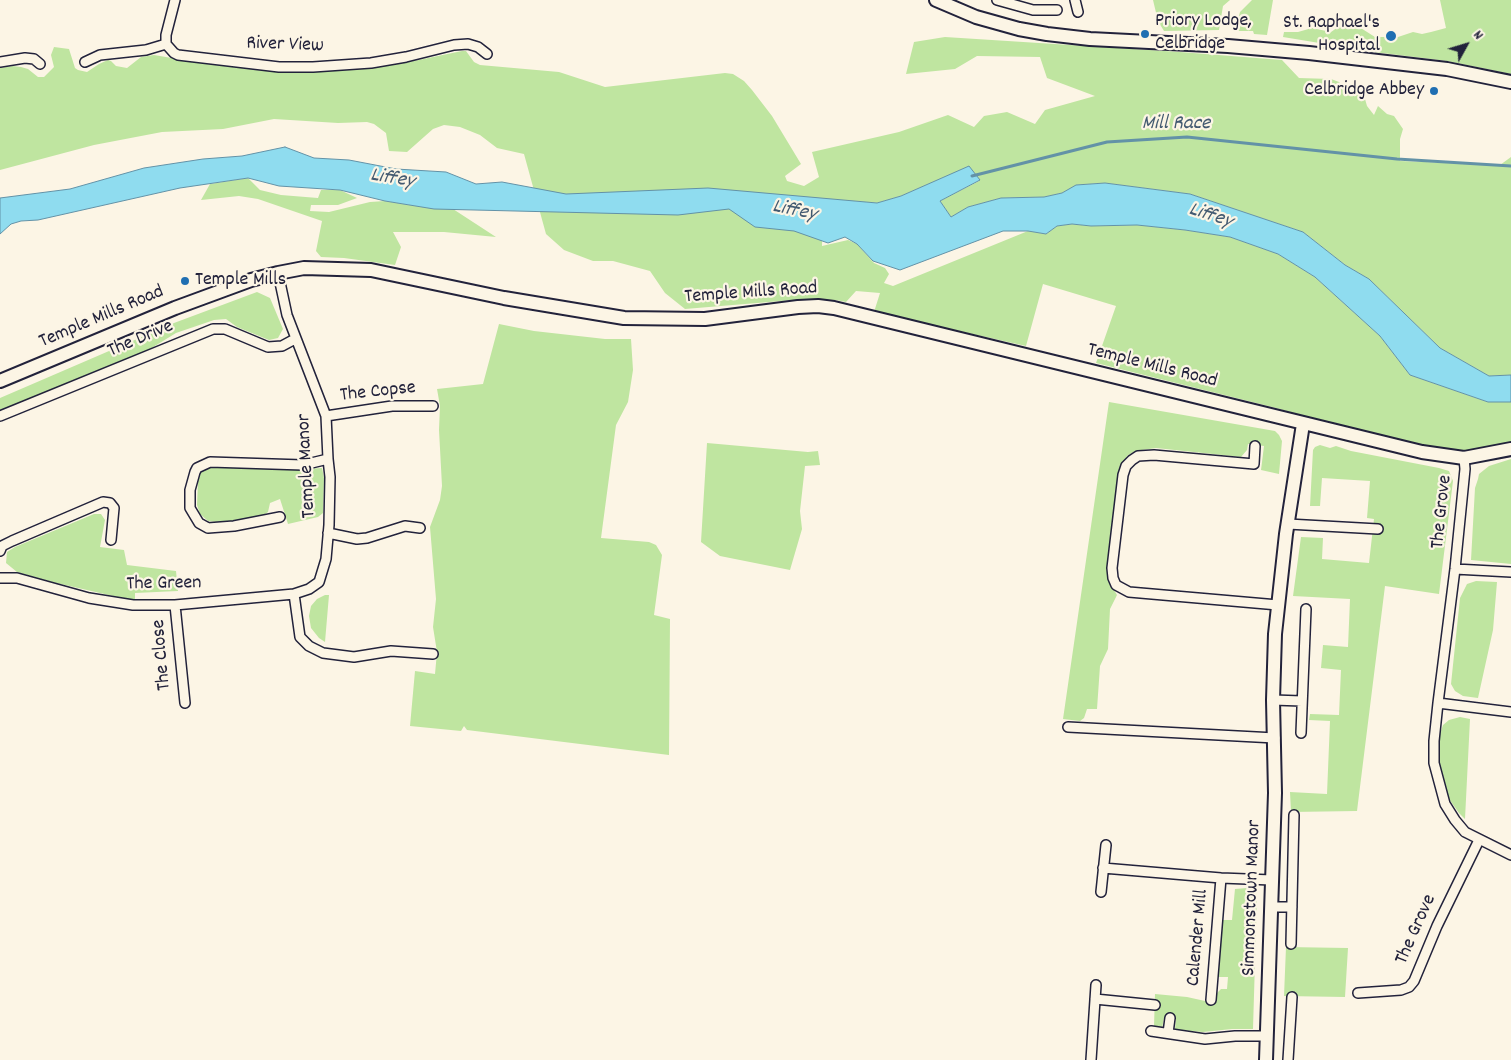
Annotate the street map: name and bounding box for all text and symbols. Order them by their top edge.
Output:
place label: Priory Lodge, Celbridge [1155,10,1252,57]
place label: St. Raphael's Hospital [1283,12,1380,59]
north arrow [1441,20,1491,70]
text: N [1468,27,1488,45]
marker: Priory Lodge, Celbridge [1139,28,1151,40]
marker: St. Raphael's Hospital [1384,29,1398,43]
street label: River View [246,33,324,59]
place label: Celbridge Abbey [1304,79,1424,103]
marker: Celbridge Abbey [1428,85,1440,97]
water label: Mill Race [1142,112,1210,138]
water label: Liffey [368,164,416,196]
water label: Liffey [770,195,818,229]
water label: Liffey [1185,198,1235,236]
place label: Temple Mills [195,269,286,293]
marker: Temple Mills [179,275,191,287]
street label: Temple Mills Road [684,277,818,311]
street label: Temple Mills Road [36,281,168,355]
street label: The Drive [105,315,177,365]
street label: Temple Mills Road [1084,339,1220,395]
street label: The Copse [339,377,417,409]
street label: Temple Manor [293,413,323,519]
street label: The Grove [1427,474,1459,550]
street label: The Green [126,572,202,598]
street label: The Close [148,618,178,692]
street label: Simmonstown Manor [1238,820,1268,976]
street label: Calender Mill [1183,889,1215,987]
street label: The Grove [1391,891,1443,969]

